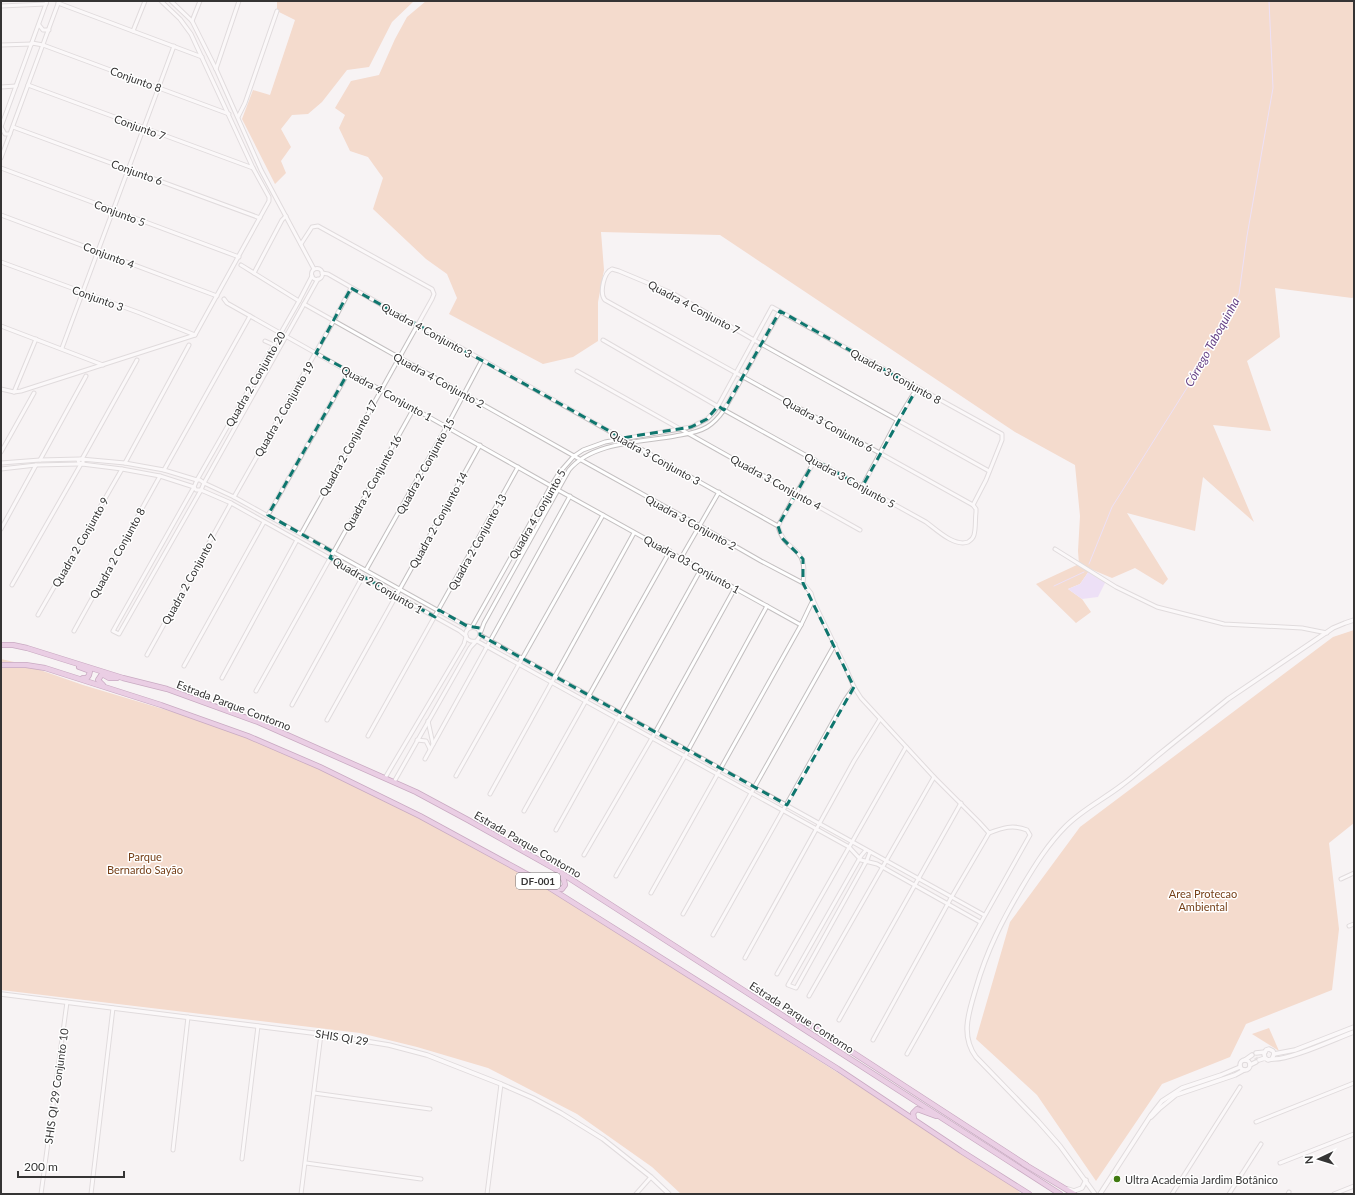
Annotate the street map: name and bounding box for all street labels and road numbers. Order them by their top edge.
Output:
street label: Conjunto 8 [109,64,163,94]
street label: Conjunto 7 [113,112,167,142]
street label: Conjunto 6 [110,157,164,187]
street label: Conjunto 5 [93,197,147,229]
street label: Conjunto 4 [82,239,137,271]
street label: Quadra 4 Conjunto 7 [646,277,742,337]
street label: Conjunto 3 [71,283,125,313]
street label: Quadra 4 Conjunto 3 [379,300,475,360]
street label: Quadra 2 Conjunto 20 [222,328,288,429]
street label: Quadra 3 Conjunto 8 [848,346,944,406]
street label: Quadra 4 Conjunto 2 [391,350,487,410]
street label: Quadra 2 Conjunto 19 [251,359,317,459]
street label: Quadra 4 Conjunto 1 [339,363,435,423]
street label: Quadra 3 Conjunto 6 [780,394,876,454]
street label: Quadra 2 Conjunto 17 [316,398,380,498]
street label: Quadra 2 Conjunto 15 [393,416,457,516]
street label: Quadra 3 Conjunto 3 [607,427,703,487]
street label: Quadra 2 Conjunto 16 [340,433,404,533]
street label: Quadra 3 Conjunto 5 [802,450,898,510]
street label: Quadra 3 Conjunto 4 [728,452,824,513]
street label: Quadra 4 Conjunto 5 [506,467,568,561]
street label: Quadra 2 Conjunto 14 [406,469,470,570]
street label: Quadra 2 Conjunto 13 [445,492,509,592]
street label: Quadra 3 Conjunto 2 [643,492,739,552]
street label: Quadra 2 Conjunto 9 [49,495,111,589]
street label: Quadra 2 Conjunto 8 [87,505,147,601]
street label: Quadra 2 Conjunto 7 [159,531,219,627]
street label: Quadra 03 Conjunto 1 [642,532,742,596]
street label: Quadra 2 Conjunto 1 [331,554,425,616]
street label: Estrada Parque Contorno [175,677,293,733]
street label: Estrada Parque Contorno [472,808,584,880]
road number: DF-001 [516,873,560,889]
street label: Estrada Parque Contorno [748,978,856,1056]
street label: SHIS QI 29 [314,1026,370,1048]
street label: SHIS QI 29 Conjunto 10 [41,1027,71,1145]

